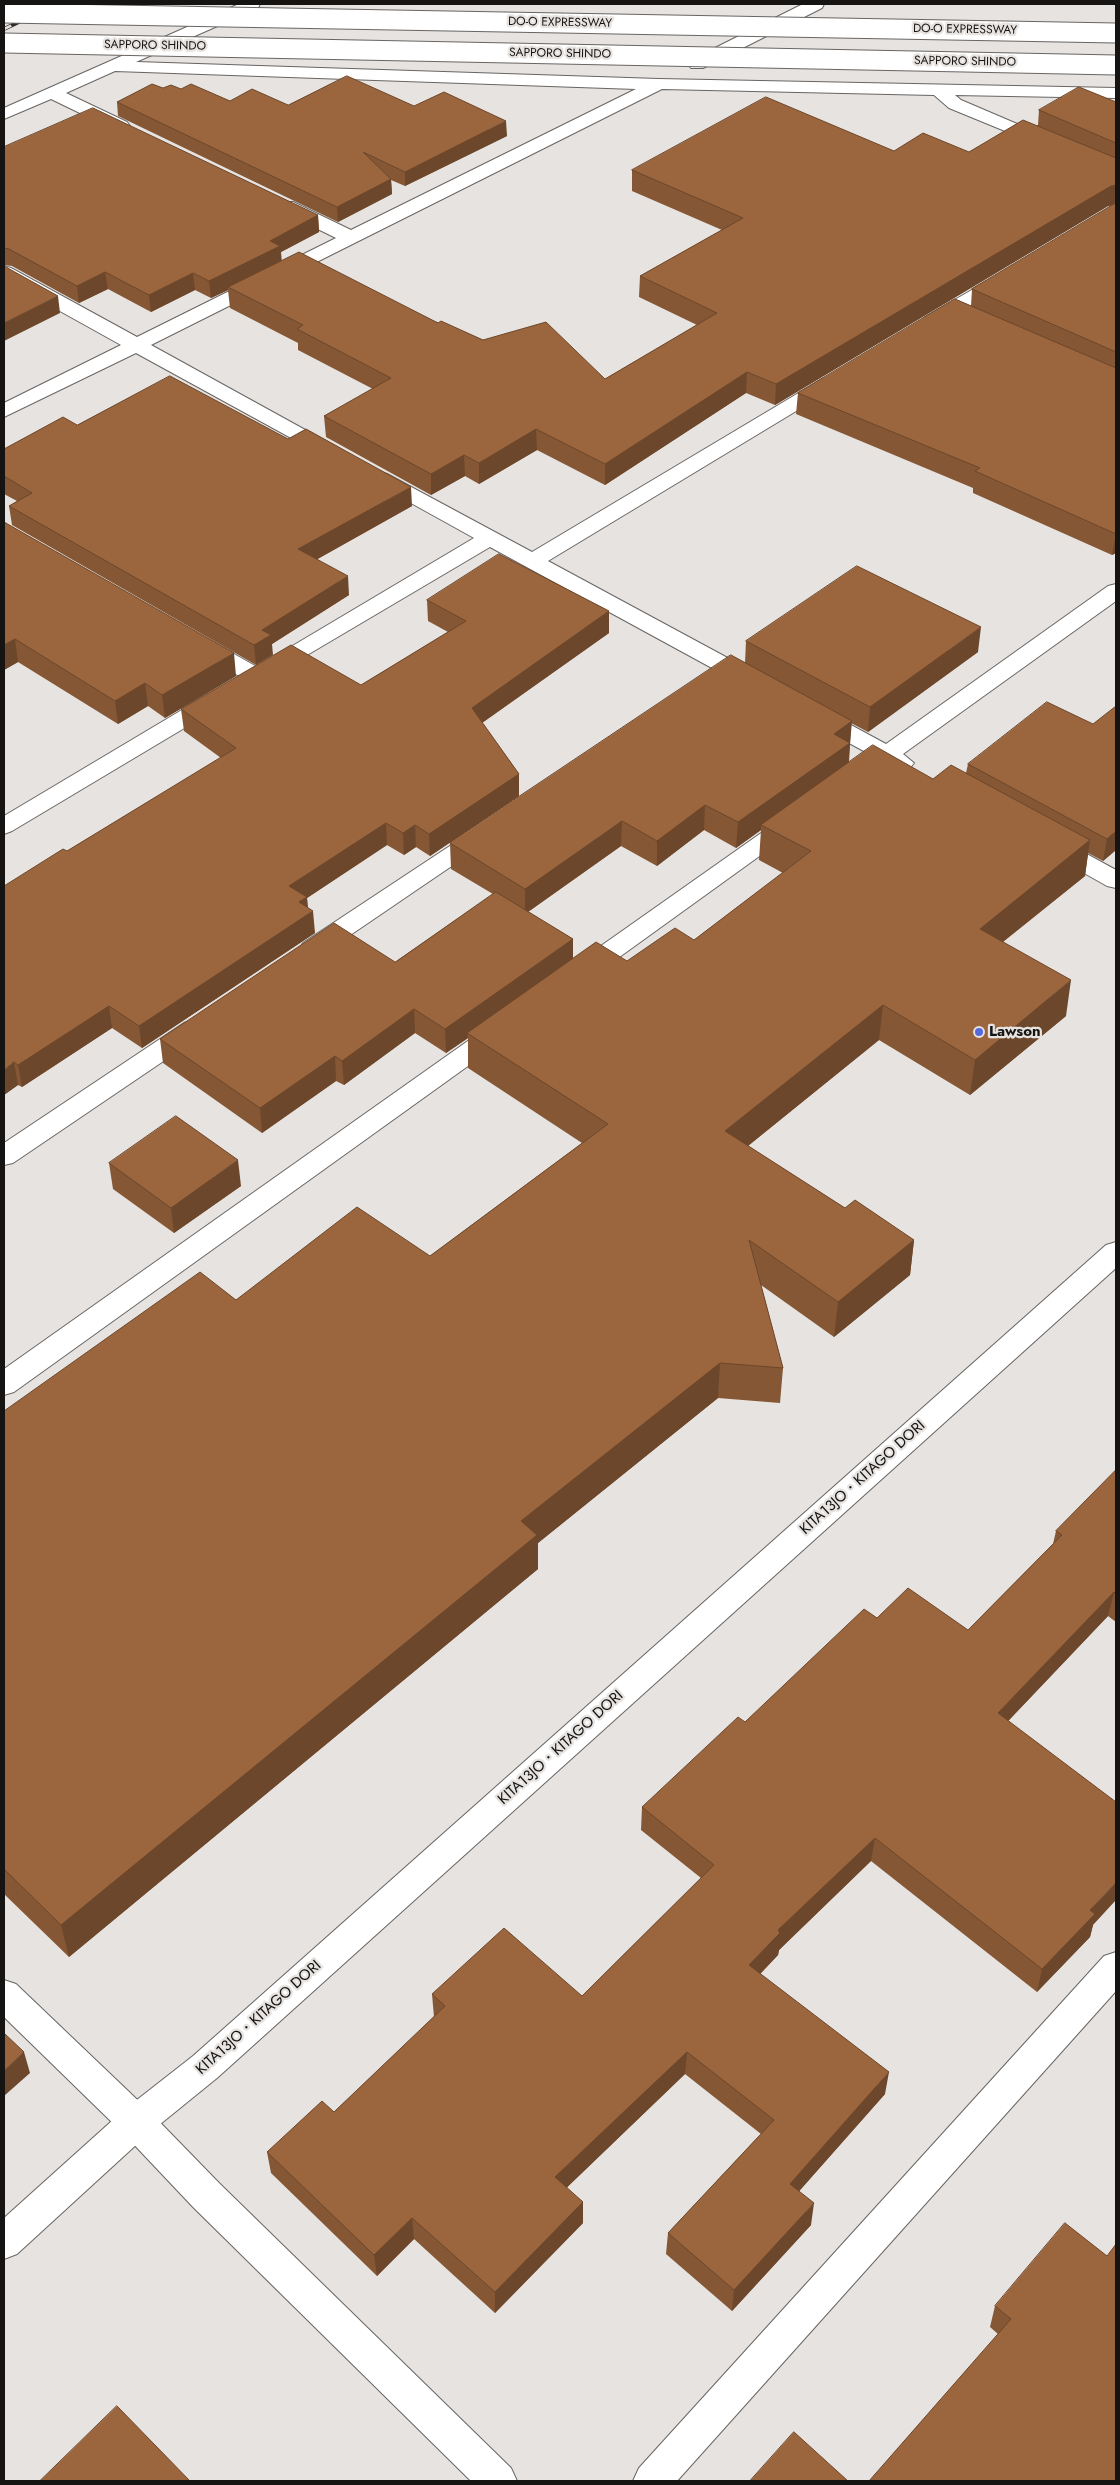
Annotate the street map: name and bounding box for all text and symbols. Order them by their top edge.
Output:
street label: DO-O EXPRESSWAY [508,15,612,31]
street label: DO-O EXPRESSWAY [913,22,1017,38]
street label: SAPPORO SHINDO [104,38,206,54]
street label: SAPPORO SHINDO [509,46,611,62]
street label: SAPPORO SHINDO [914,54,1016,70]
place label: Lawson [989,1023,1041,1041]
marker: Lawson [973,1026,985,1038]
street label: KITA13JO・KITAGO DORI [797,1417,929,1539]
street label: KITA13JO・KITAGO DORI [495,1687,627,1809]
street label: KITA13JO・KITAGO DORI [193,1957,325,2079]

